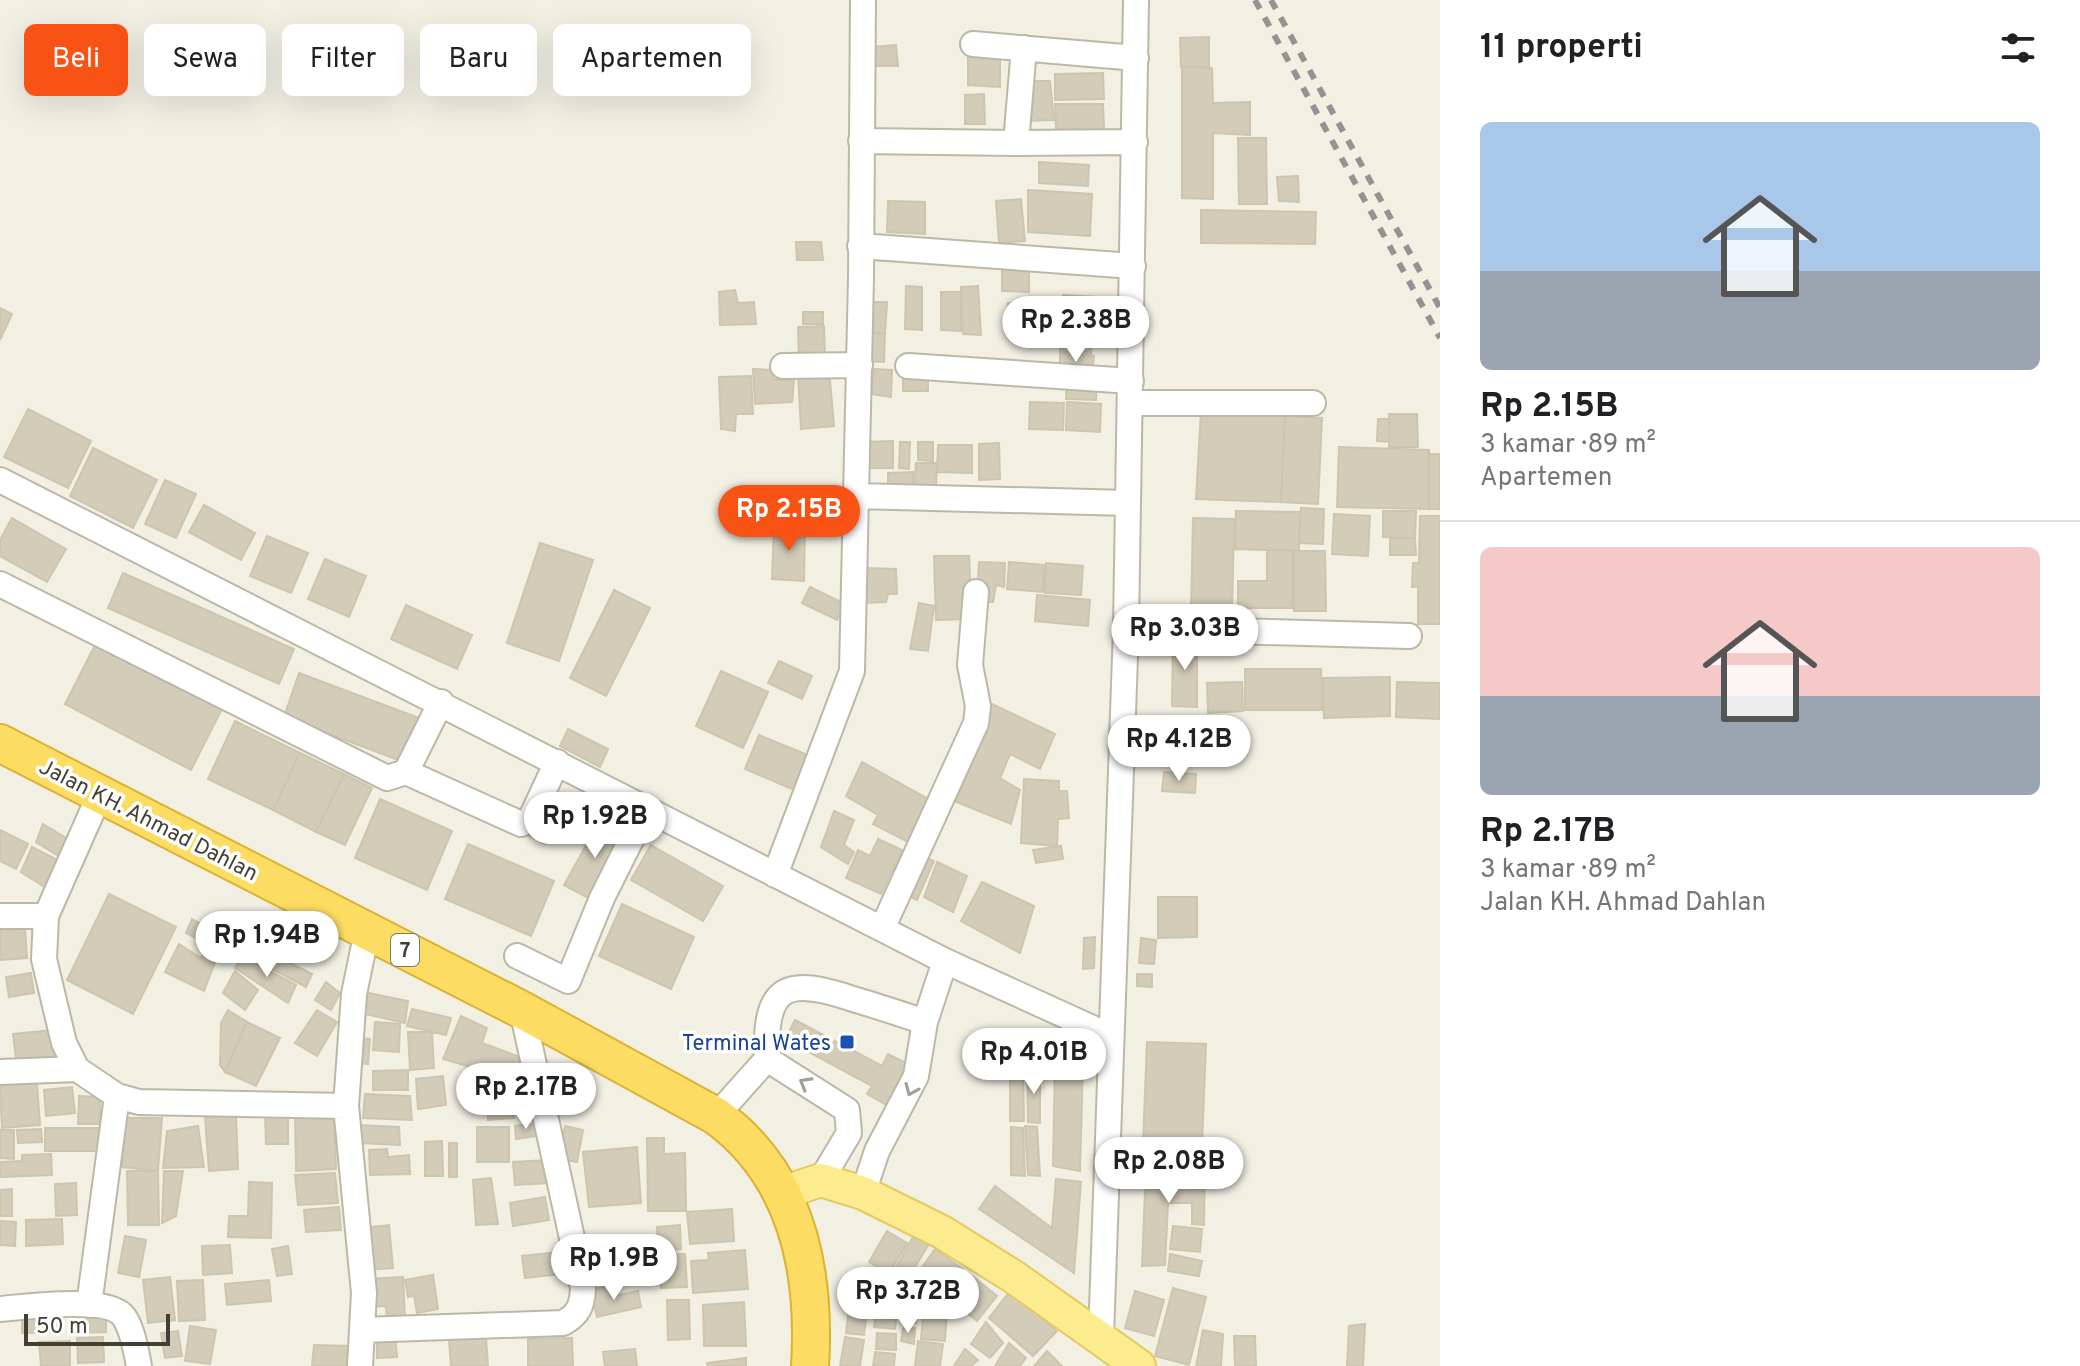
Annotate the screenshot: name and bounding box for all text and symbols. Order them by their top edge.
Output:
chip: Beli [24,24,128,96]
chip: Sewa [144,24,266,96]
chip: Filter [282,24,404,96]
chip: Baru [420,24,537,96]
chip: Apartemen [553,24,751,96]
icon: filters [1996,26,2040,70]
text: 11 properti [1480,27,1643,70]
icon: home [1688,174,1832,318]
pin: Rp 2.38B [993,296,1159,364]
text: Rp 2.38B [1020,305,1132,338]
text: Rp 2.15B [1480,386,1618,429]
text: 3 kamar · 89 m² [1480,429,1656,462]
text: Apartemen [1480,462,1612,495]
pin: Rp 2.15B [706,485,872,553]
text: Rp 2.15B [736,494,842,527]
icon: home [1688,599,1832,743]
pin: Rp 3.03B [1102,604,1268,672]
text: Rp 3.03B [1129,613,1241,646]
pin: Rp 4.12B [1096,715,1262,783]
text: Rp 4.12B [1126,724,1232,757]
street label: Jalan KH. Ahmad Dahlan [34,754,262,888]
pin: Rp 1.92B [512,792,678,860]
text: Rp 1.92B [542,801,648,834]
text: Rp 2.17B [1480,811,1616,854]
text: 3 kamar · 89 m² [1480,854,1656,887]
text: Jalan KH. Ahmad Dahlan [1480,887,1766,920]
pin: Rp 1.94B [184,911,350,979]
text: Rp 1.94B [214,920,320,953]
road number: 7 [391,934,419,966]
pin: Rp 4.01B [951,1028,1117,1096]
place label: Terminal Wates [682,1031,831,1058]
marker: Terminal Wates [838,1033,856,1051]
text: Rp 4.01B [980,1037,1088,1070]
pin: Rp 2.17B [443,1063,609,1131]
text: Rp 2.17B [474,1072,578,1105]
one-way arrow [799,1077,814,1093]
one-way arrow [904,1082,920,1096]
pin: Rp 2.08B [1086,1137,1252,1205]
text: Rp 2.08B [1113,1146,1225,1179]
pin: Rp 1.9B [540,1234,688,1302]
text: Rp 1.9B [569,1243,659,1276]
pin: Rp 3.72B [825,1267,991,1335]
text: Rp 3.72B [855,1276,961,1309]
scale bar [24,1310,170,1346]
text: 50 m [36,1314,88,1341]

